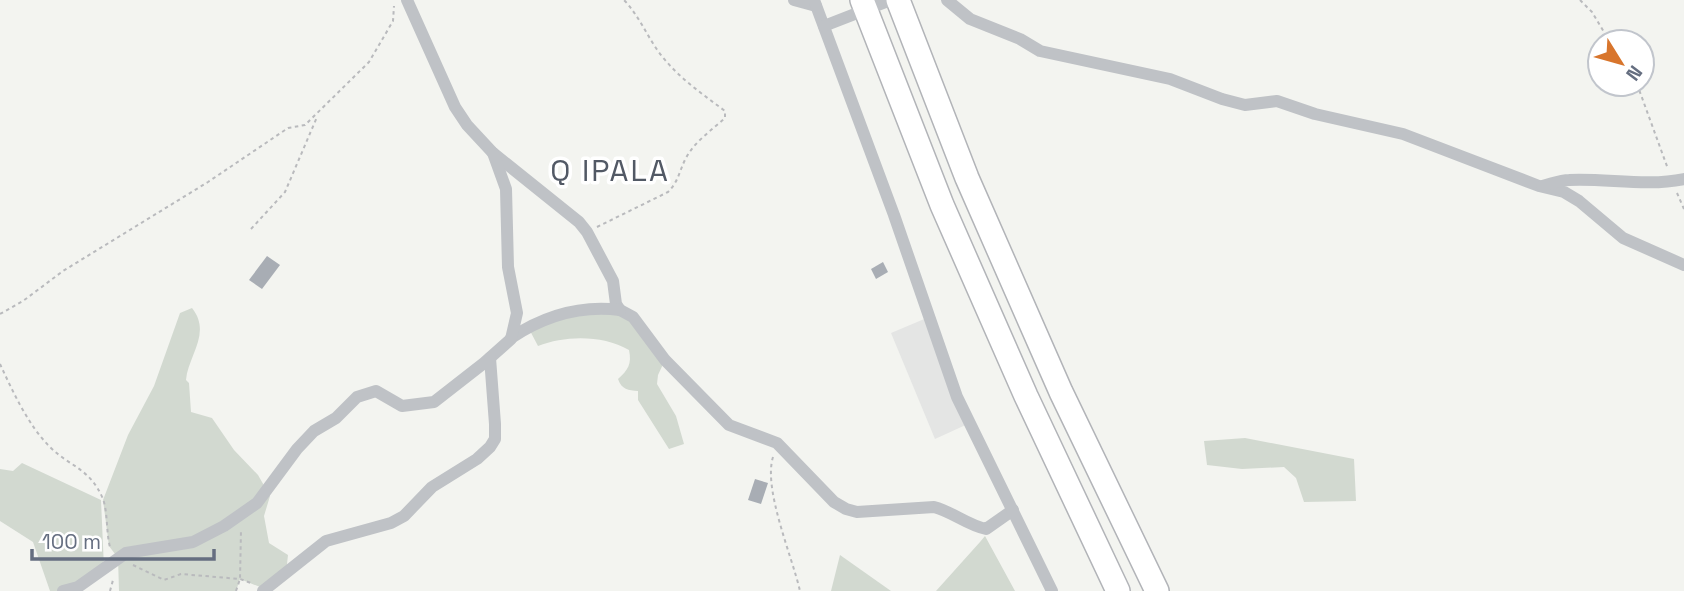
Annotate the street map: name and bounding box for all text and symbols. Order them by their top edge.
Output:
north arrow [1586,28,1656,98]
text: N [1620,60,1648,86]
district label: Q IPALA [550,151,670,190]
scale bar [32,518,214,562]
text: 100 m [42,528,101,555]

